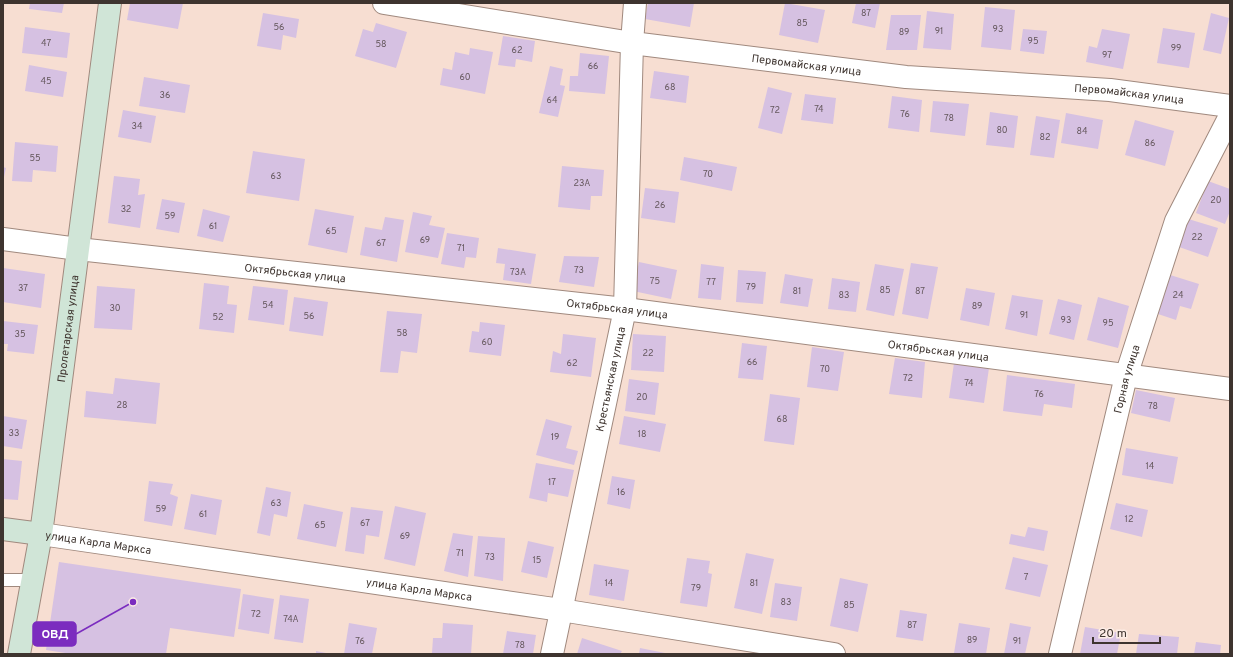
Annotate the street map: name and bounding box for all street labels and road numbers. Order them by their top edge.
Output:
street label: Первомайская улица [751,52,862,79]
street label: Первомайская улица [1074,82,1185,108]
street label: Октябрьская улица [243,261,347,286]
street label: Пролетарская улица [55,274,83,383]
street label: Октябрьская улица [566,297,669,323]
street label: Крестьянская улица [593,325,629,433]
street label: Октябрьская улица [887,338,990,365]
street label: Горная улица [1111,343,1144,415]
street label: улица Карла Маркса [44,529,152,558]
street label: улица Карла Маркса [365,576,473,605]

